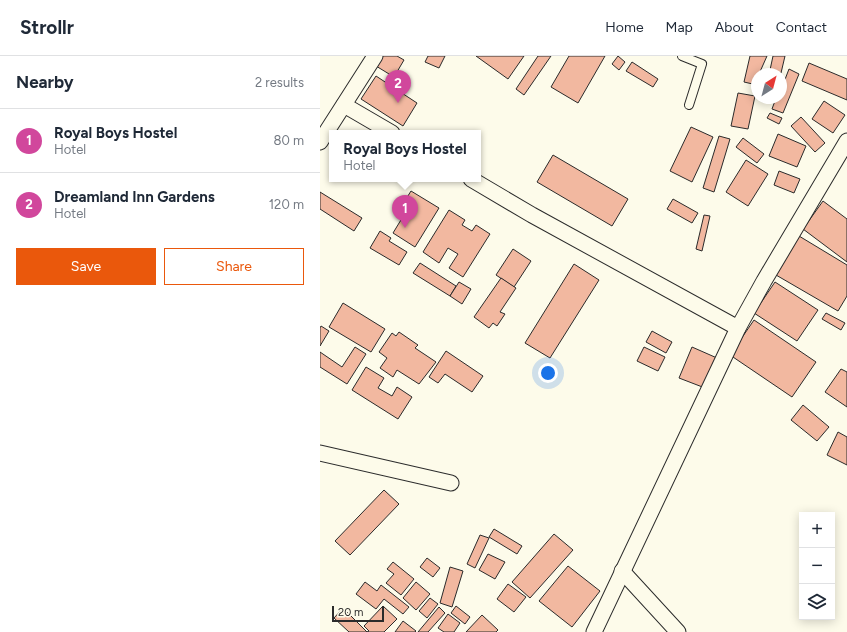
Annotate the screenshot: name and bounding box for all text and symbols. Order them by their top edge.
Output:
text: Strollr [20,16,74,39]
text: Home [605,19,644,36]
text: Map [666,19,693,36]
text: About [715,19,754,36]
text: Contact [776,19,827,36]
north arrow [751,68,787,104]
pin: 2 [385,70,411,103]
text: Nearby [16,72,74,92]
text: 2 results [255,75,304,90]
text: Royal Boys Hostel [54,124,177,142]
popup [329,130,481,182]
text: 1 [26,133,32,148]
text: 80 m [273,133,304,148]
text: Royal Boys Hostel [343,140,467,158]
text: Hotel [54,142,86,157]
text: Hotel [343,158,375,173]
text: Dreamland Inn Gardens [54,188,215,206]
pin: 1 [392,195,418,228]
text: 2 [25,197,33,212]
text: 120 m [269,197,304,212]
text: Hotel [54,206,86,221]
button: Save [16,248,156,285]
button: Share [164,248,304,285]
your location [538,363,558,383]
map controls [799,512,835,620]
button: + [799,512,835,548]
button: − [799,548,835,584]
button: layers [799,584,835,620]
scale bar [332,604,384,623]
text: 20 m [338,606,363,619]

